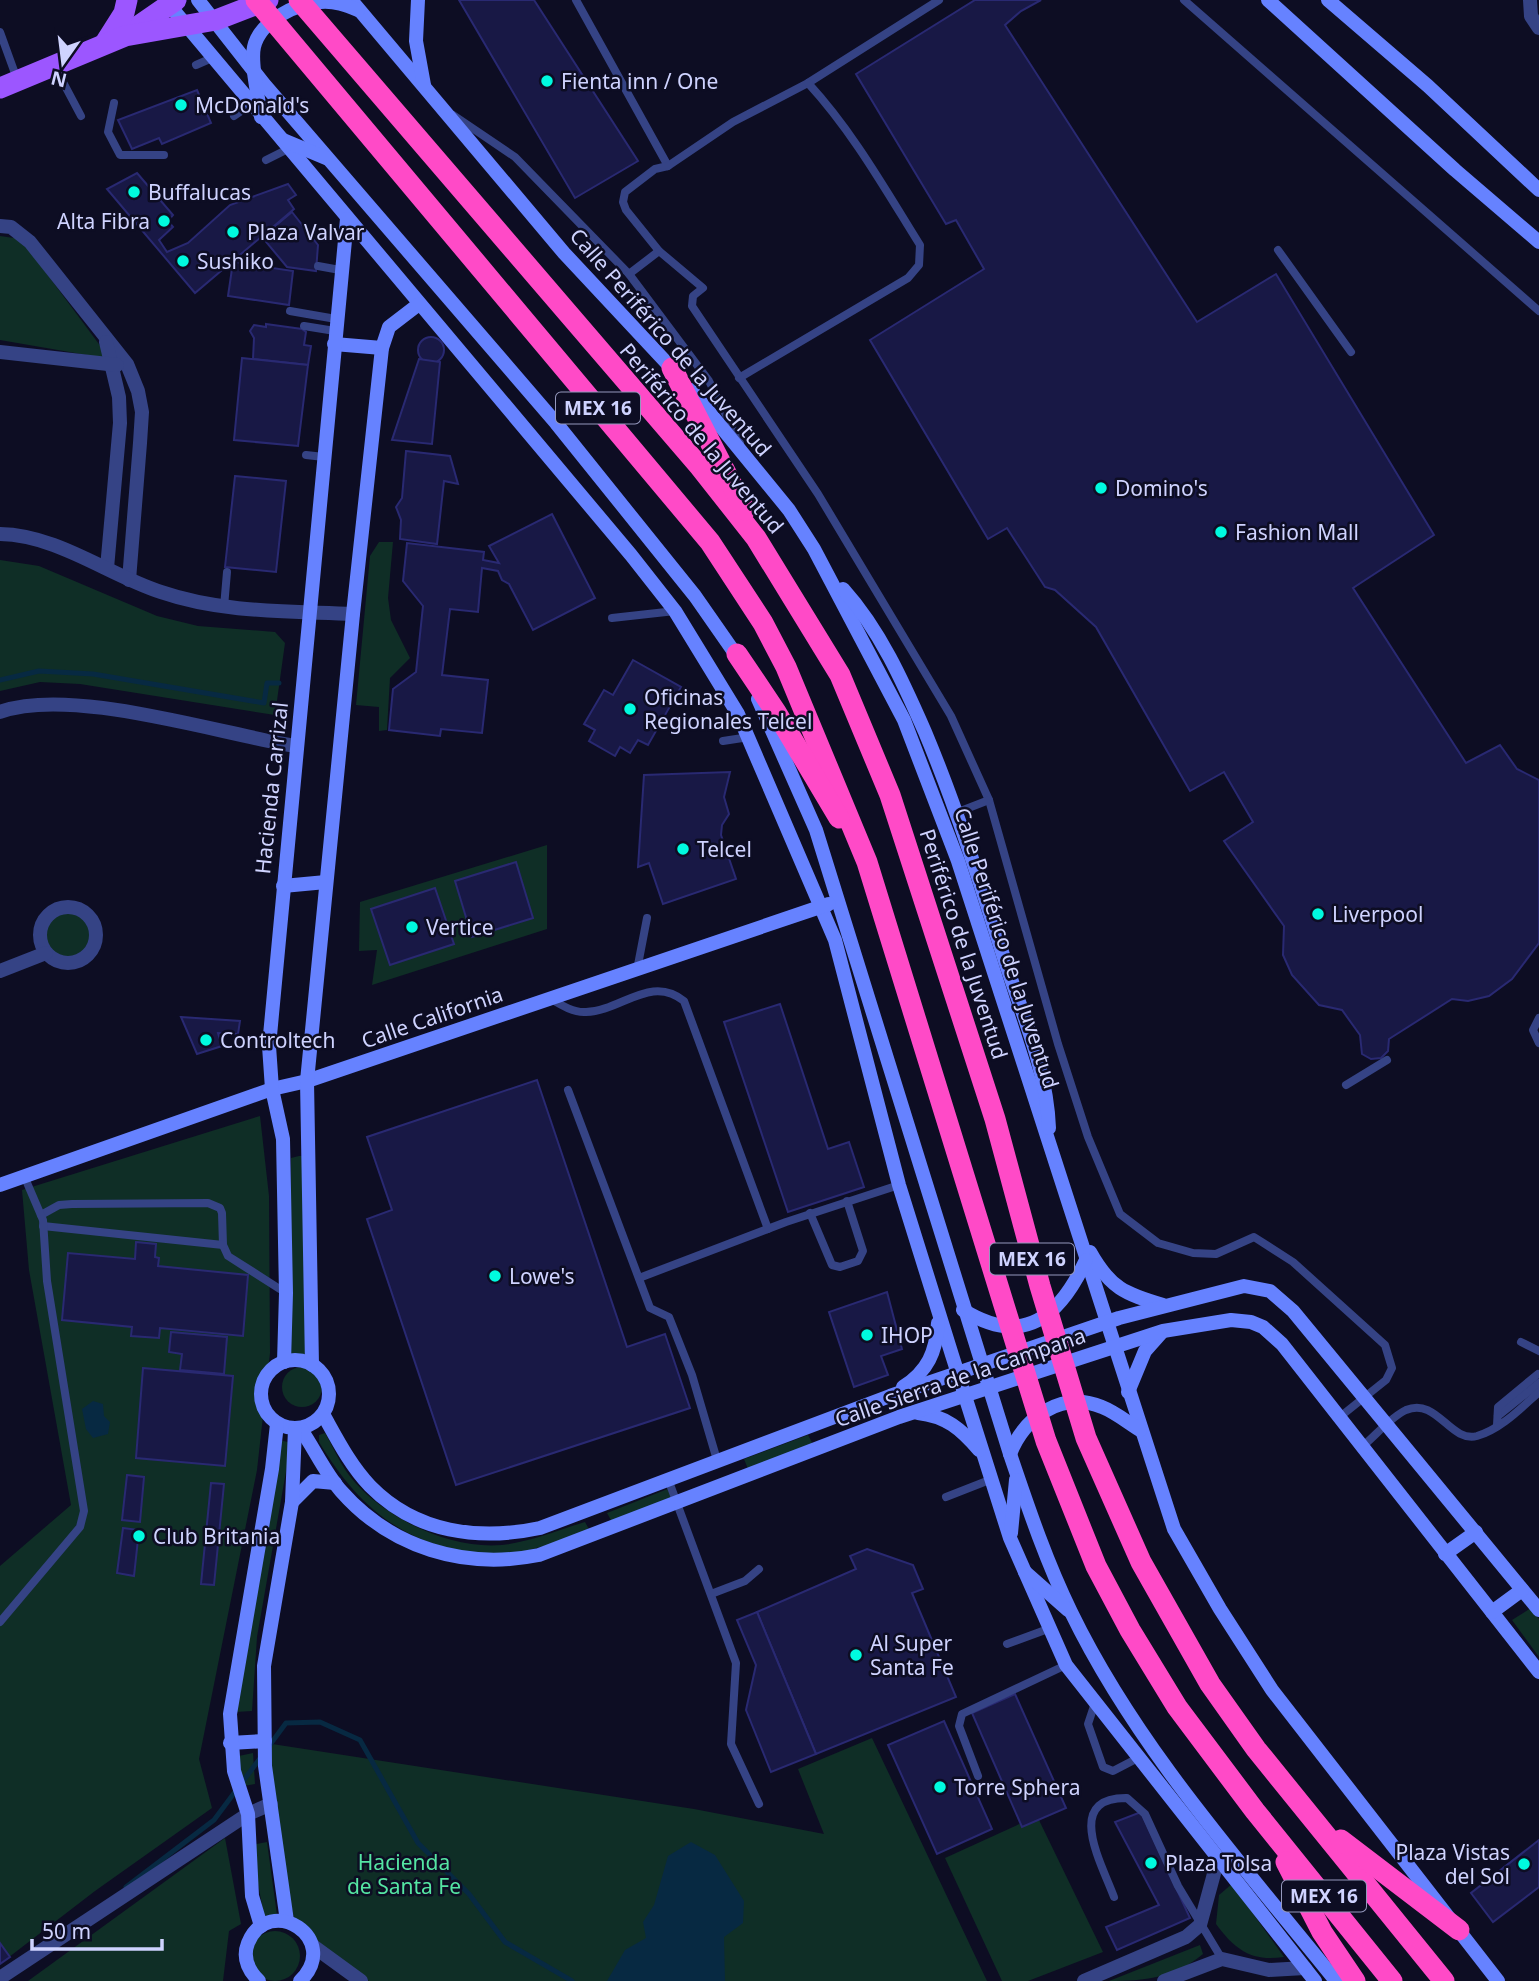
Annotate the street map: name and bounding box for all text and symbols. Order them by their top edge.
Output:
north arrow [28,28,98,98]
text: N [48,65,70,94]
place label: Fienta inn / One [561,67,718,95]
marker: Fienta inn / One [539,73,555,89]
place label: McDonald's [195,91,309,119]
marker: McDonald's [173,97,189,113]
place label: Buffalucas [148,178,251,206]
marker: Buffalucas [126,184,142,200]
place label: Alta Fibra [57,207,150,235]
marker: Alta Fibra [156,213,172,229]
place label: Plaza Valvar [247,218,365,246]
street label: Calle Periférico de la Juventud [565,223,777,461]
marker: Plaza Valvar [225,224,241,240]
place label: Sushiko [197,247,274,275]
marker: Sushiko [175,253,191,269]
street label: Periférico de la Juventud [615,338,789,538]
road number: MEX 16 [556,392,640,424]
place label: Domino's [1115,474,1208,502]
marker: Domino's [1093,480,1109,496]
place label: Fashion Mall [1235,518,1359,546]
marker: Fashion Mall [1213,524,1229,540]
place label: Oficinas Regionales Telcel [644,683,812,735]
street label: Hacienda Carrizal [248,701,294,875]
marker: Oficinas Regionales Telcel [622,701,638,717]
street label: Calle Periférico de la Juventud [948,804,1066,1092]
street label: Periférico de la Juventud [914,825,1014,1063]
place label: Telcel [697,835,752,863]
marker: Telcel [675,841,691,857]
place label: Liverpool [1332,900,1423,928]
marker: Liverpool [1310,906,1326,922]
place label: Vertice [426,913,494,941]
marker: Vertice [404,919,420,935]
street label: Calle California [358,980,506,1054]
place label: Controltech [220,1026,335,1054]
marker: Controltech [198,1032,214,1048]
road number: MEX 16 [990,1244,1074,1274]
place label: Lowe's [509,1262,575,1290]
marker: Lowe's [487,1268,503,1284]
street label: Calle Sierra de la Campana [831,1321,1089,1433]
place label: IHOP [881,1321,933,1349]
marker: IHOP [859,1327,875,1343]
place label: Club Britania [153,1522,280,1550]
marker: Club Britania [131,1528,147,1544]
place label: Al Super Santa Fe [870,1629,954,1681]
marker: Al Super Santa Fe [848,1647,864,1663]
place label: Torre Sphera [954,1773,1080,1801]
marker: Torre Sphera [932,1779,948,1795]
place label: Plaza Vistas del Sol [1395,1838,1510,1890]
park label: Hacienda de Santa Fe [347,1848,461,1900]
place label: Plaza Tolsa [1165,1849,1272,1877]
marker: Plaza Tolsa [1143,1855,1159,1871]
marker: Plaza Vistas del Sol [1516,1856,1532,1872]
road number: MEX 16 [1282,1880,1366,1912]
scale bar [32,1908,161,1952]
text: 50 m [42,1917,91,1945]

